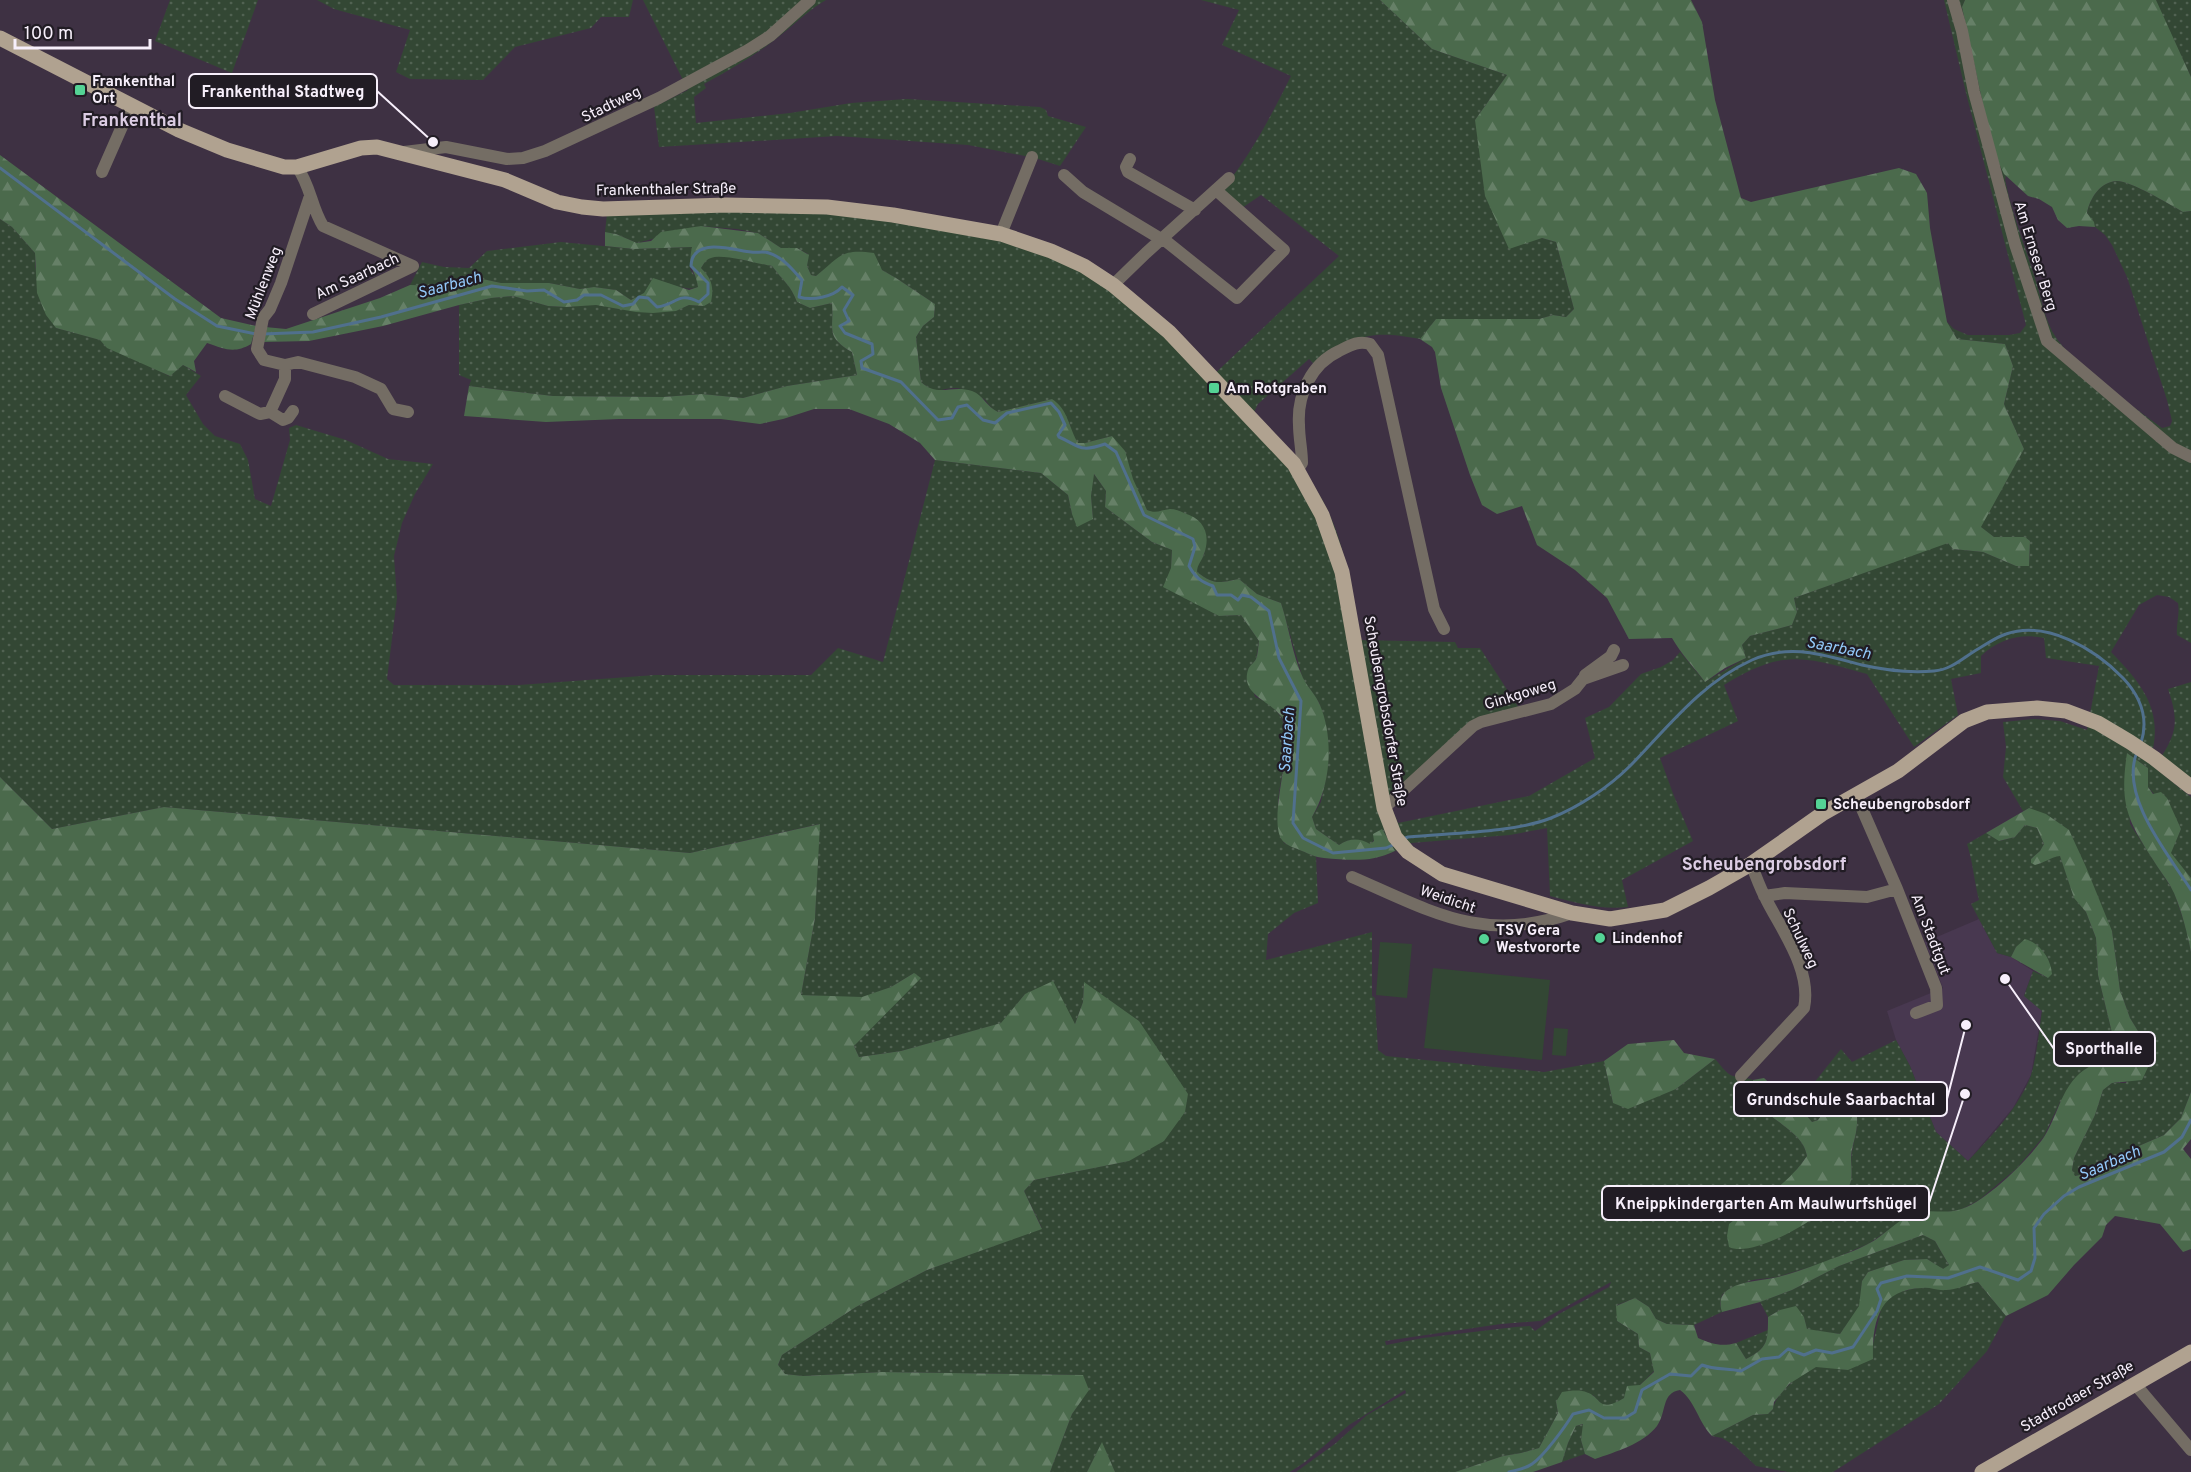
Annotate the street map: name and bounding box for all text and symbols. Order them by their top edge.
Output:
scale bar [15,12,150,50]
text: 100 m [24,23,73,46]
place label: Frankenthal Ort [92,73,175,109]
callout: Frankenthal Stadtweg [189,74,377,108]
marker: Frankenthal Ort [73,83,87,97]
text: Frankenthal Stadtweg [201,83,365,103]
street label: Stadtweg [579,83,644,128]
district label: Frankenthal [82,110,182,133]
street label: Frankenthaler Straße [596,180,736,201]
street label: Am Ernseer Berg [2009,199,2060,314]
street label: Mühlenweg [242,244,287,323]
street label: Am Saarbach [313,250,402,305]
water label: Saarbach [415,268,484,304]
place label: Am Rotgraben [1226,380,1327,399]
marker: Am Rotgraben [1207,381,1221,395]
street label: Scheubengrobsdorfer Straße [1358,615,1411,808]
water label: Saarbach [1805,633,1873,665]
street label: Ginkgoweg [1482,676,1559,715]
water label: Saarbach [1276,707,1300,773]
place label: Scheubengrobsdorf [1833,796,1971,815]
marker: Scheubengrobsdorf [1814,797,1828,811]
district label: Scheubengrobsdorf [1682,854,1847,877]
street label: Weidicht [1417,882,1478,919]
street label: Am Stadtgut [1905,891,1954,978]
street label: Schulweg [1777,905,1822,972]
place label: TSV Gera Westvororte [1496,922,1580,958]
place label: Lindenhof [1612,930,1683,949]
marker: Lindenhof [1593,931,1607,945]
marker: TSV Gera Westvororte [1477,932,1491,946]
callout: Sporthalle [2054,1032,2155,1066]
text: Sporthalle [2065,1040,2143,1060]
callout: Grundschule Saarbachtal [1734,1082,1947,1116]
text: Grundschule Saarbachtal [1746,1091,1936,1111]
water label: Saarbach [2076,1142,2144,1186]
callout: Kneippkindergarten Am Maulwurfshügel [1602,1186,1929,1220]
text: Kneippkindergarten Am Maulwurfshügel [1615,1195,1917,1215]
street label: Stadtrodaer Straße [2018,1357,2138,1437]

